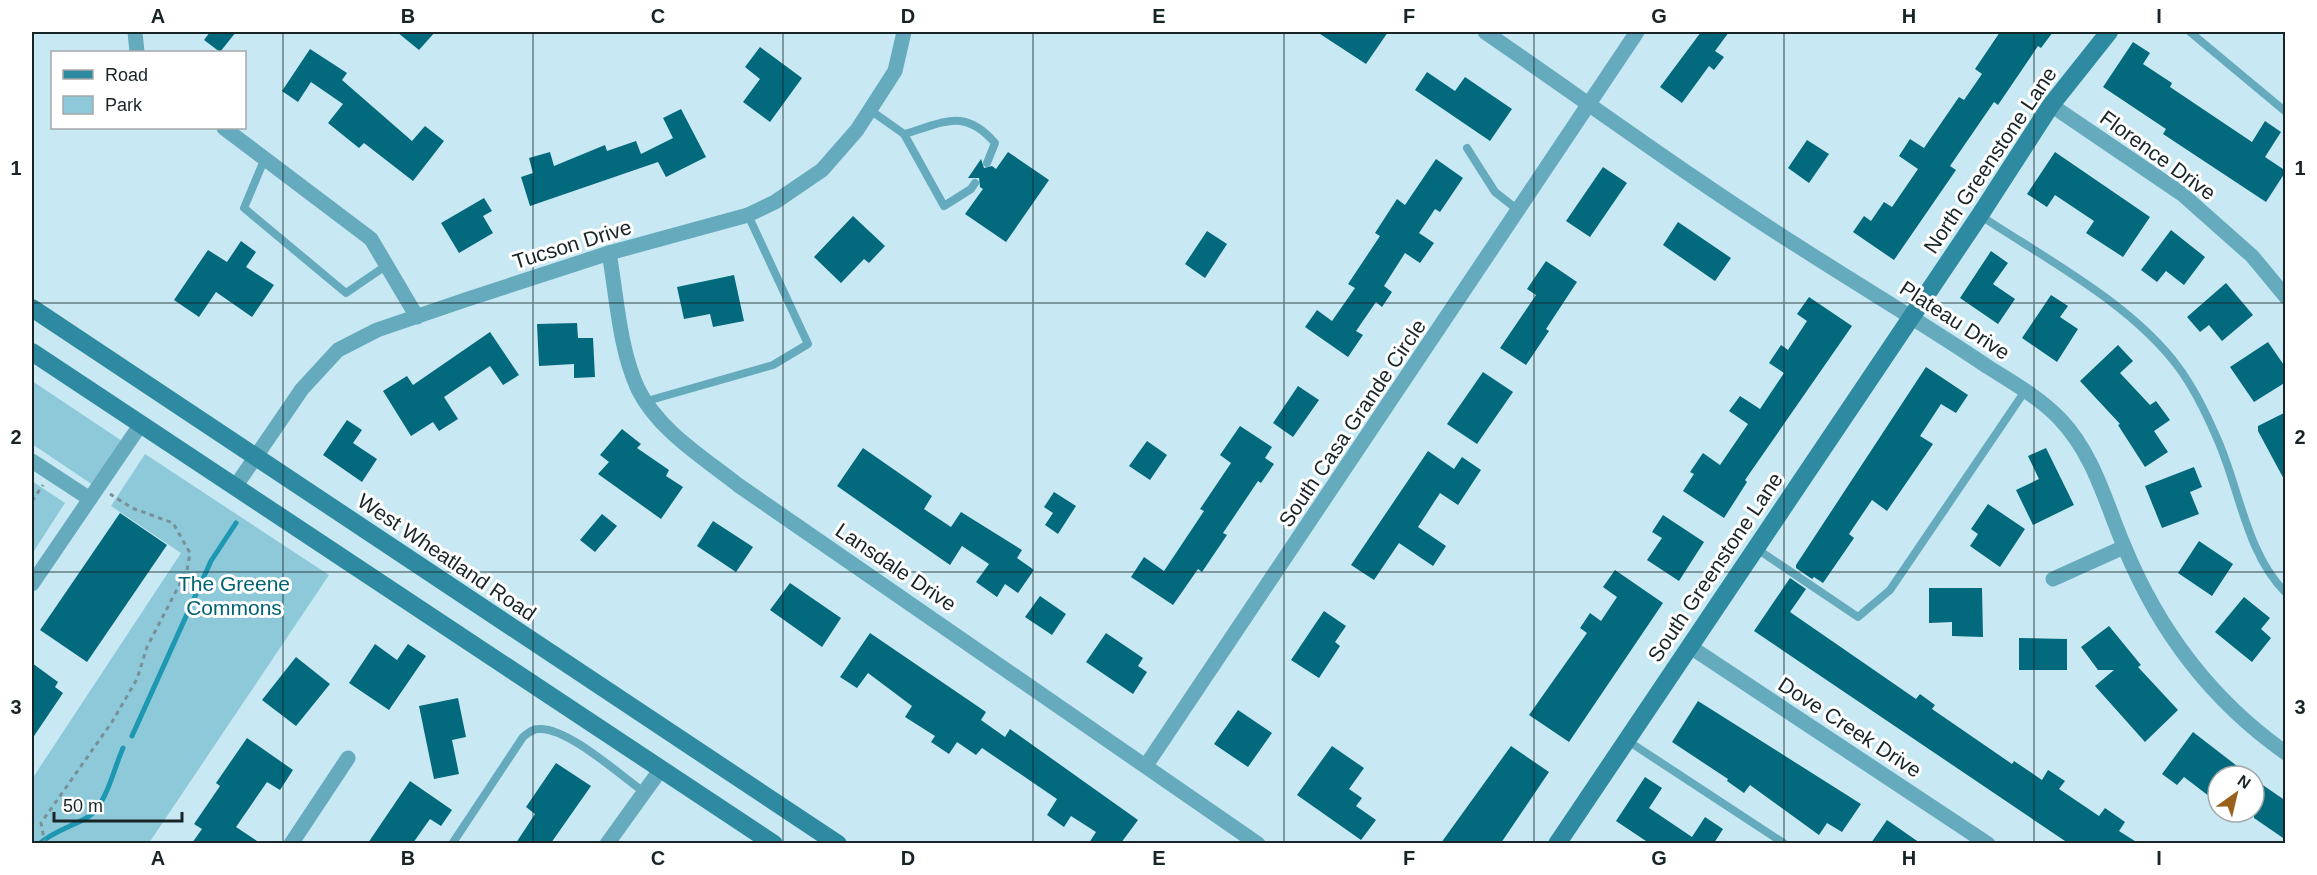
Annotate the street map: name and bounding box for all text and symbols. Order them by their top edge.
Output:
text: A [151,5,165,27]
text: B [401,5,415,27]
text: C [651,5,665,27]
text: D [901,5,915,27]
text: E [1152,5,1166,27]
text: F [1403,5,1415,27]
text: G [1651,5,1667,27]
text: H [1902,5,1916,27]
text: I [2156,5,2162,27]
legend [51,51,246,129]
street label: North Greenstone Lane [1919,63,2061,257]
text: Road [105,65,148,85]
text: Park [105,95,143,115]
street label: Florence Drive [2096,106,2220,204]
text: 1 [10,157,22,179]
text: 1 [2294,157,2306,179]
street label: Tucson Drive [510,215,634,273]
street label: Plateau Drive [1896,276,2014,364]
street label: South Casa Grande Circle [1274,315,1430,531]
text: 2 [10,426,22,448]
text: 2 [2294,426,2306,448]
street label: South Greenstone Lane [1643,468,1787,666]
street label: West Wheatland Road [354,489,540,625]
street label: Lansdale Drive [831,518,961,616]
park label: The Greene Commons [178,572,290,619]
street label: Dove Creek Drive [1774,672,1926,782]
text: 3 [10,696,22,718]
text: 3 [2294,696,2306,718]
north arrow [2206,764,2266,824]
text: N [2235,772,2254,792]
scale bar [54,785,182,823]
text: 50 m [63,796,103,816]
text: A [151,847,165,869]
text: B [401,847,415,869]
text: C [651,847,665,869]
text: D [901,847,915,869]
text: E [1152,847,1166,869]
text: F [1403,847,1415,869]
text: G [1651,847,1667,869]
text: H [1902,847,1916,869]
text: I [2156,847,2162,869]

